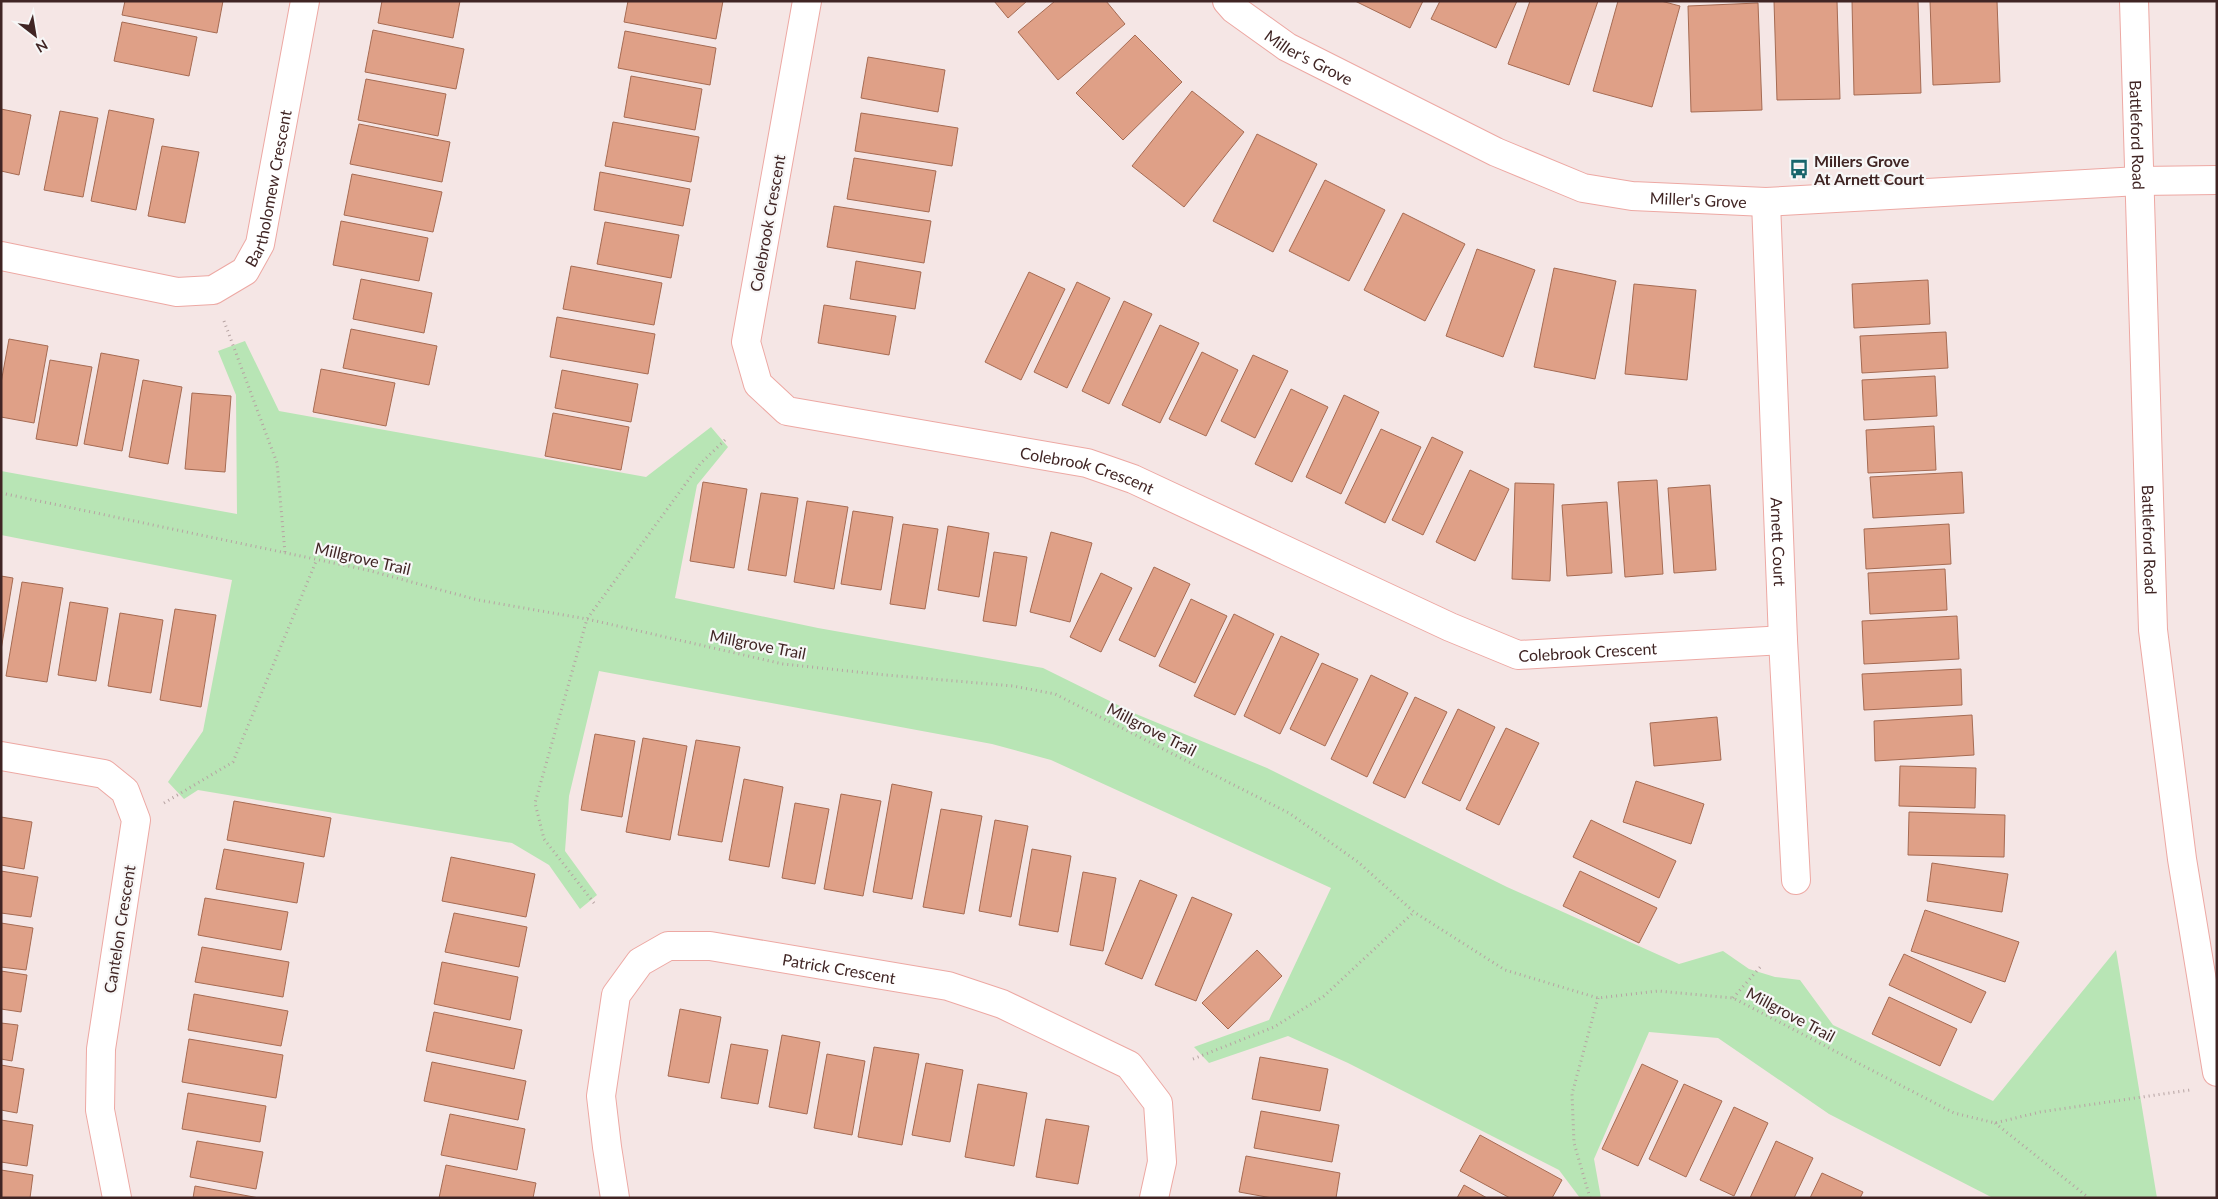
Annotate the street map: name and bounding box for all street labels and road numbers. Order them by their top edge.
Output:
street label: Miller's Grove [1262,25,1356,88]
street label: Battleford Road [2127,80,2149,190]
street label: Bartholomew Crescent [240,108,294,270]
street label: Colebrook Crescent [746,153,788,293]
street label: Miller's Grove [1649,187,1747,211]
street label: Colebrook Crescent [1019,442,1158,497]
street label: Battleford Road [2139,485,2161,595]
street label: Arnett Court [1768,497,1790,587]
street label: Millgrove Trail [313,538,413,578]
street label: Millgrove Trail [708,625,808,663]
street label: Colebrook Crescent [1518,638,1658,664]
street label: Millgrove Trail [1104,698,1200,760]
street label: Cantelon Crescent [99,863,139,994]
street label: Patrick Crescent [781,949,897,987]
street label: Millgrove Trail [1743,983,1839,1045]

